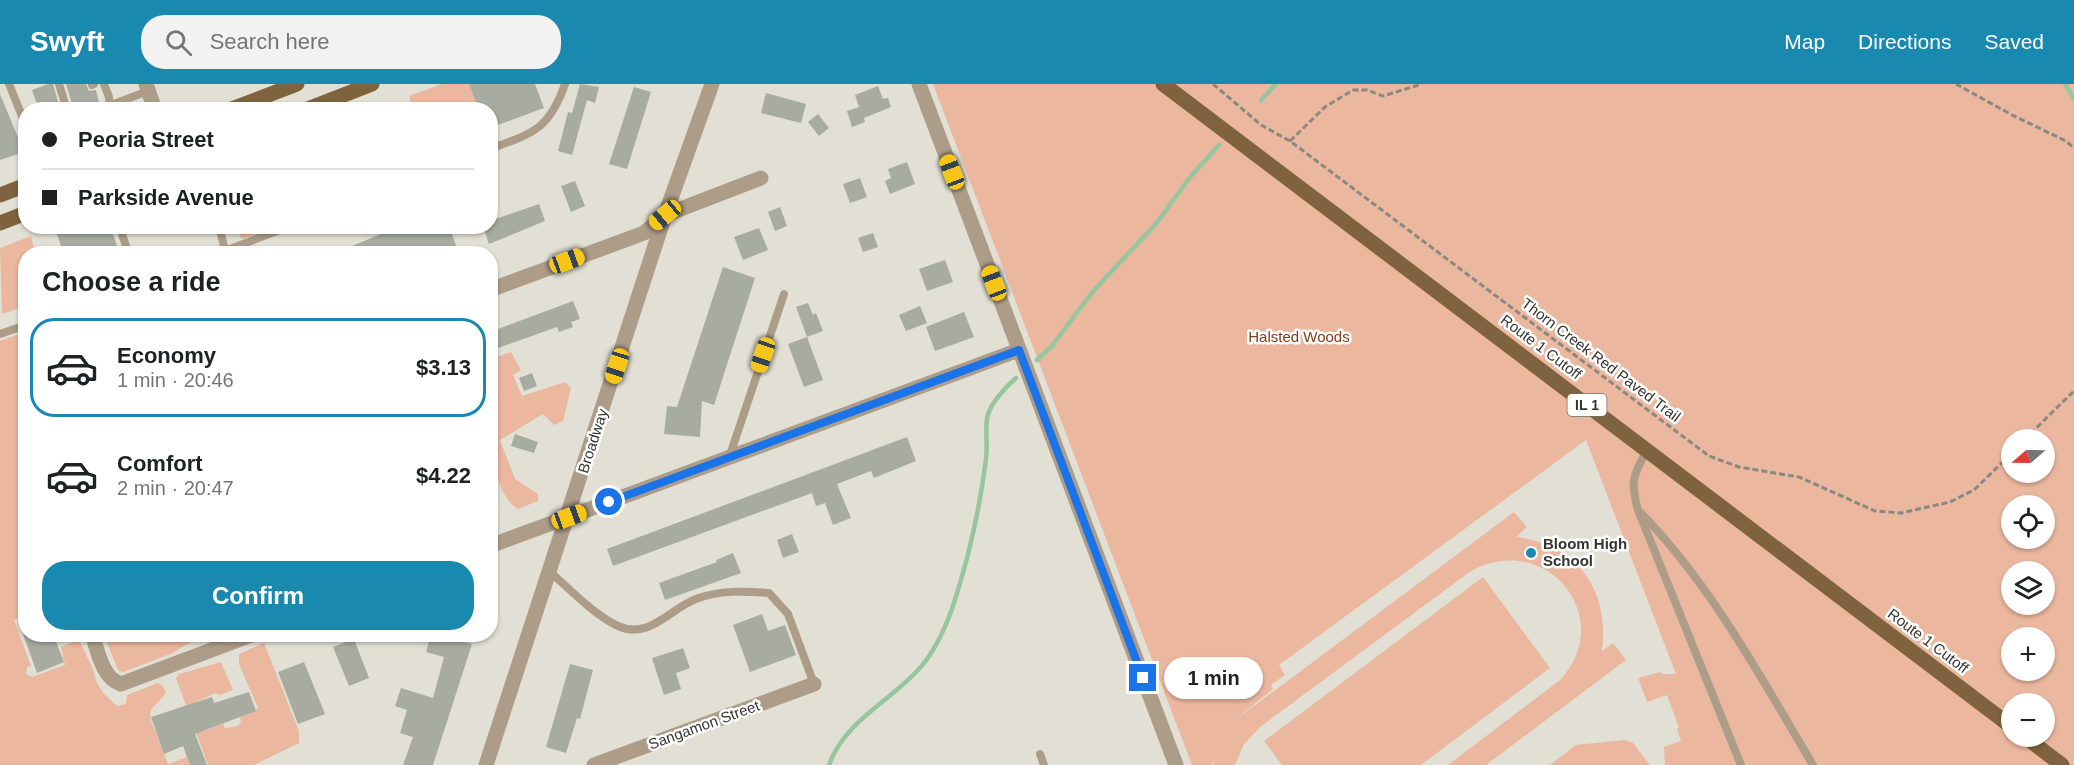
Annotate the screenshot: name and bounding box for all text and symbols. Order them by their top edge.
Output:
search box [141,15,561,69]
text: Swyft [30,26,105,57]
icon: search [162,26,195,59]
text: Search here [210,29,330,54]
text: Map [1784,30,1825,53]
text: Directions [1858,30,1951,53]
text: Saved [1984,30,2044,53]
text: Peoria Street [78,127,214,152]
car [937,152,967,192]
text: Parkside Avenue [78,185,254,210]
car [645,197,685,233]
car [547,246,587,276]
car [979,263,1009,303]
text: Choose a ride [42,267,221,297]
street label: Thorn Creek Red Paved Trail [1519,294,1684,425]
street label: Route 1 Cutoff [1498,311,1586,383]
park label: Halsted Woods [1248,328,1350,345]
car [749,335,777,375]
icon: car [45,341,99,395]
text: Economy [117,343,216,368]
car [603,346,631,386]
text: $3.13 [416,355,471,380]
text: 1 min · 20:46 [117,369,234,391]
road number: IL 1 [1568,394,1606,416]
street label: Broadway [574,406,611,475]
north arrow [2001,429,2055,483]
map controls [2001,429,2055,747]
icon: car [45,449,99,503]
text: Comfort [117,451,203,476]
text: $4.22 [416,463,471,488]
text: 2 min · 20:47 [117,477,234,499]
route start [595,488,622,515]
button: locate [2001,495,2055,549]
car [549,502,589,532]
place label: Bloom High School [1543,535,1627,569]
marker: Bloom High School [1524,546,1538,560]
button: Confirm [42,561,474,630]
button: layers [2001,561,2055,615]
street label: Route 1 Cutoff [1885,605,1973,677]
button: + [2001,627,2055,681]
callout: 1 min [1164,657,1263,699]
route end [1129,664,1156,691]
text: 1 min [1187,667,1240,689]
button: − [2001,693,2055,747]
street label: Sangamon Street [646,696,762,752]

